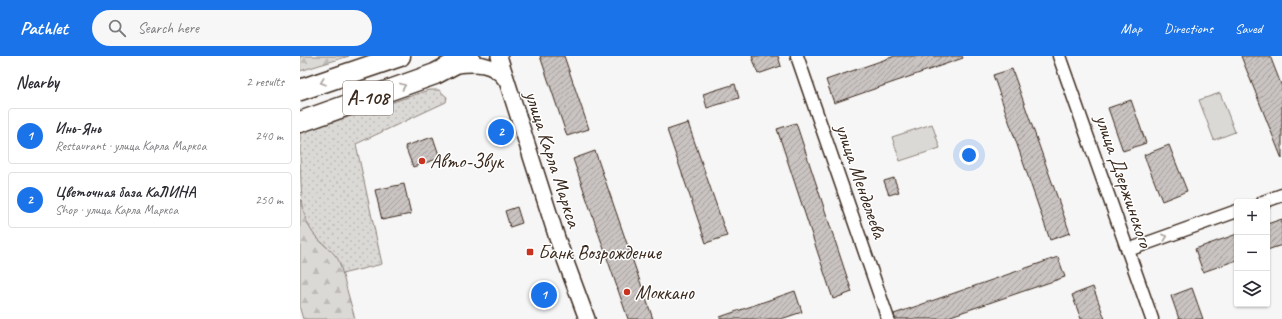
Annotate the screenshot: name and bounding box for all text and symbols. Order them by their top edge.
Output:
search box [92,10,372,46]
text: Pathlet [20,16,68,40]
icon: search [106,17,128,39]
text: Search here [138,19,199,38]
text: Map [1121,20,1142,37]
text: Directions [1164,20,1213,37]
text: Saved [1235,20,1262,37]
text: Nearby [16,72,59,93]
text: 2 results [246,74,284,90]
one-way arrow [320,78,327,86]
road number: А-108 [343,81,393,115]
one-way arrow [399,82,406,90]
street label: улица Карла Маркса [519,87,587,232]
street label: улица Дзержинского [1089,110,1159,251]
pin: 2 [488,117,514,147]
text: Инь-Янь [55,119,101,138]
street label: улица Менделеева [829,120,893,243]
text: 1 [27,128,33,144]
text: 240 m [255,128,283,144]
text: Restaurant · улица Карла Маркса [55,138,206,154]
your location [959,145,979,165]
place label: Авто-Звук [430,149,505,174]
marker: Авто-Звук [417,156,427,166]
text: Цветочная база КаЛИНА [55,183,196,202]
text: 2 [27,192,33,208]
text: 250 m [255,192,283,208]
map controls [1234,199,1270,307]
button: + [1234,199,1270,235]
text: Shop · улица Карла Маркса [55,202,178,218]
one-way arrow [1161,233,1168,241]
button: − [1234,235,1270,271]
place label: Банк Возрождение [538,240,662,265]
marker: Банк Возрождение [525,247,535,257]
button: layers [1234,271,1270,307]
pin: 1 [531,280,557,310]
place label: Моккано [635,280,695,305]
marker: Моккано [622,287,632,297]

